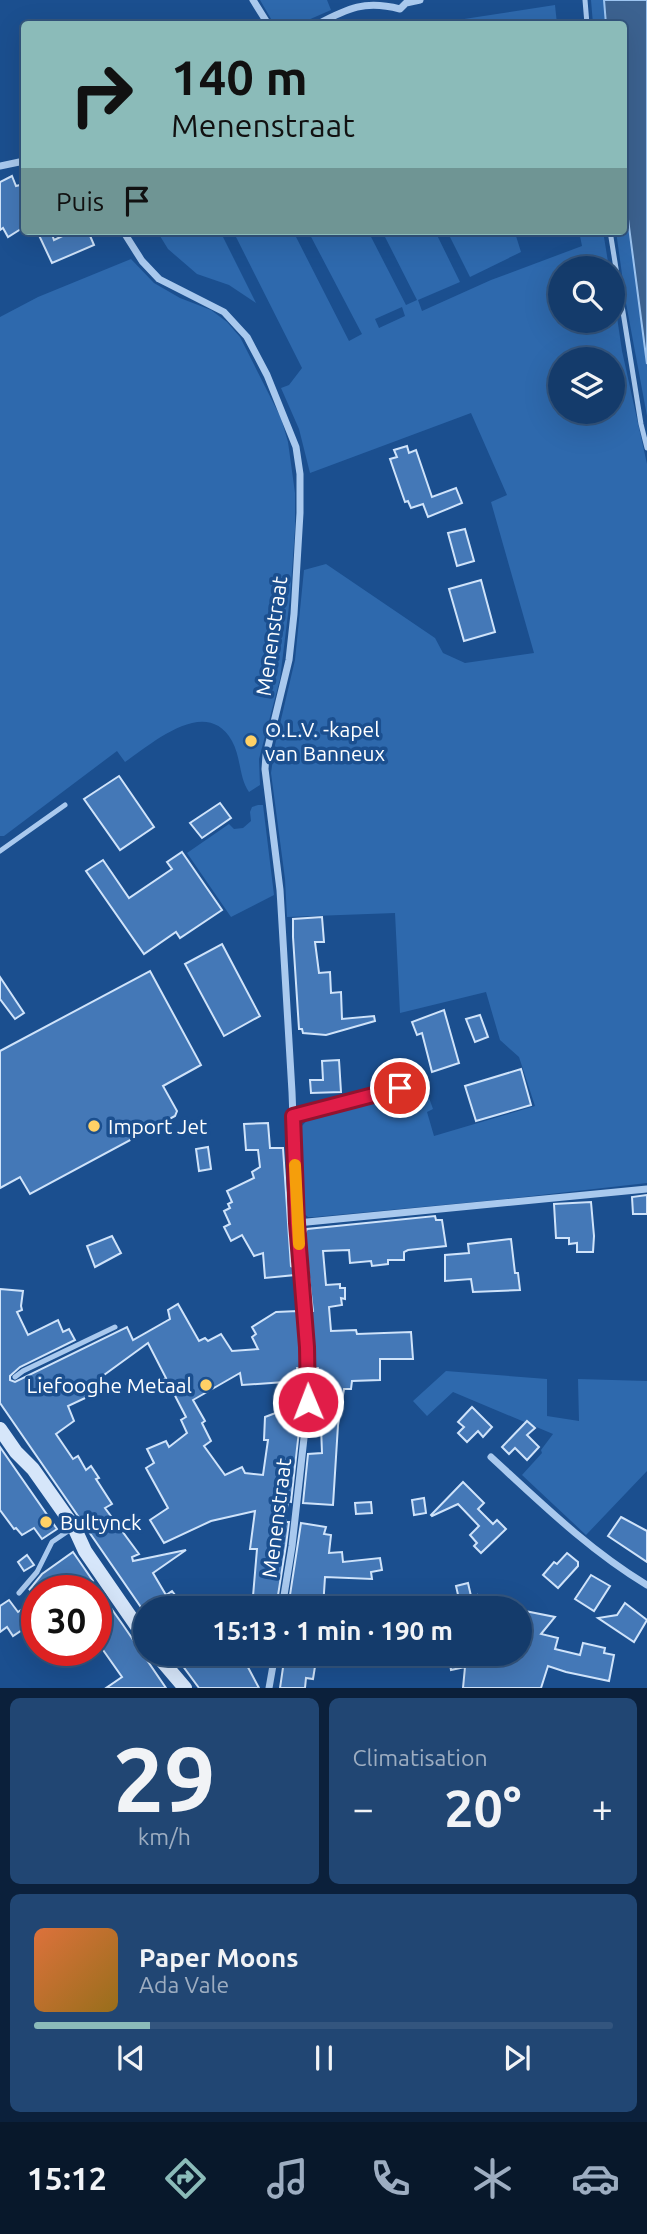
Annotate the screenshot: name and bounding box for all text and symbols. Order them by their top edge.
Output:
icon: right [56,49,147,140]
text: 140 m [171,49,308,104]
text: Menenstraat [171,107,355,143]
icon: arrive [118,182,156,220]
text: Puis [56,187,104,216]
map controls [548,256,625,424]
button: search [548,256,625,333]
button: layers [548,347,625,424]
street label: Menenstraat [251,575,291,697]
place label: O.L.V. -kapel van Banneux [265,717,386,765]
marker: O.L.V. -kapel van Banneux [243,733,259,749]
pin [370,1058,430,1118]
icon: arrive [381,1069,419,1107]
place label: Import Jet [108,1114,207,1138]
marker: Import Jet [86,1118,102,1134]
position arrow [271,1365,345,1439]
place label: Liefooghe Metaal [26,1373,192,1397]
marker: Liefooghe Metaal [198,1377,214,1393]
street label: Menenstraat [257,1457,295,1579]
place label: Bultynck [60,1510,142,1534]
marker: Bultynck [38,1514,54,1530]
speed limit sign: 30 [21,1575,112,1666]
text: 15:13 · 1 min · 190 m [212,1616,453,1645]
text: 29 [113,1727,216,1829]
text: Climatisation [353,1745,488,1770]
text: 20° [444,1779,521,1837]
text: − [353,1787,374,1829]
text: + [592,1787,613,1829]
text: km/h [138,1824,191,1849]
text: Paper Moons [139,1943,298,1972]
text: Ada Vale [139,1972,229,1997]
icon: previous [112,2039,150,2077]
icon: pause [305,2039,343,2077]
icon: next [498,2039,536,2077]
icon: directions [161,2154,210,2203]
icon: music [263,2154,312,2203]
icon: phone [366,2154,415,2203]
icon: climate [468,2154,517,2203]
icon: car [571,2154,620,2203]
text: 15:12 [27,2160,107,2196]

